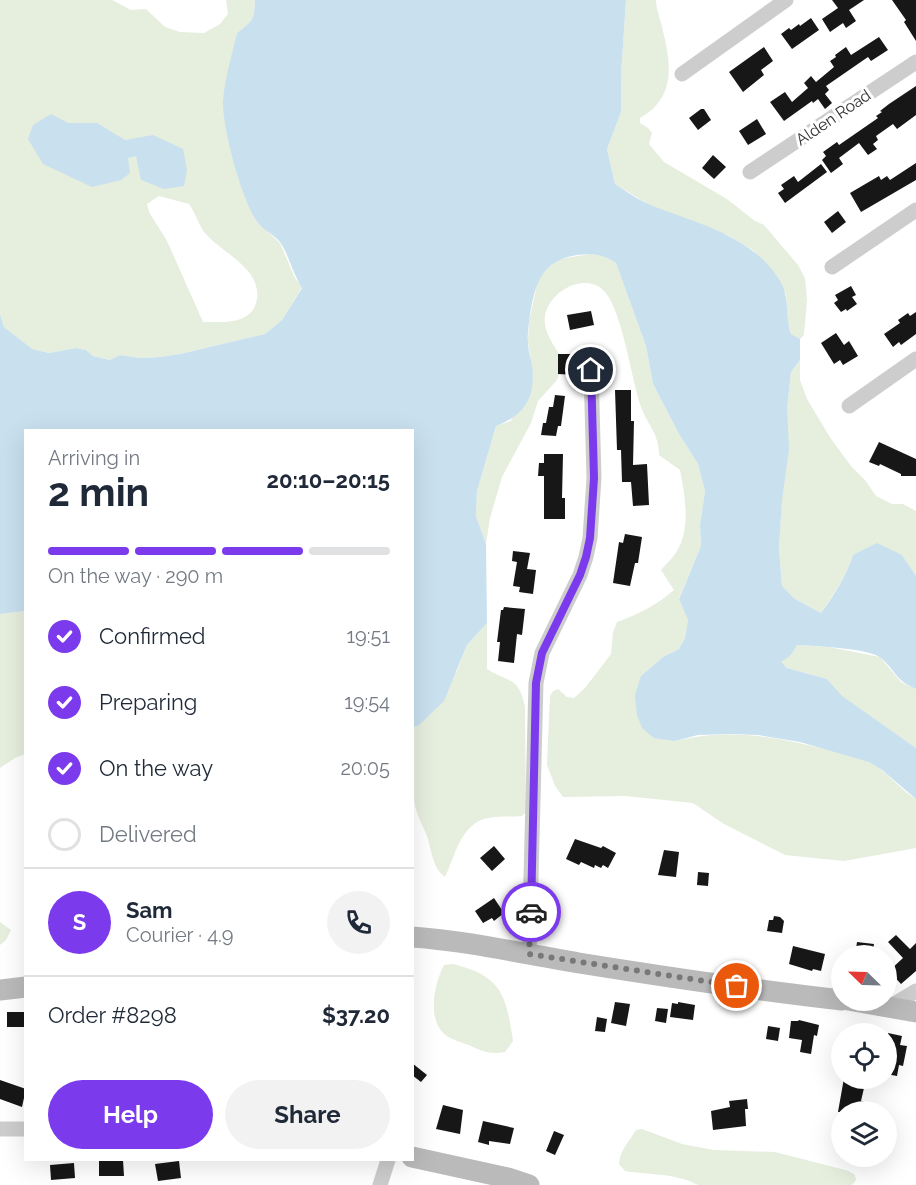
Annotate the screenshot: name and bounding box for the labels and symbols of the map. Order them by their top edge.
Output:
street label: Alden Road [792,85,874,149]
pin [565,344,616,395]
courier [501,882,561,942]
north arrow [831,945,897,1011]
pin [711,960,762,1011]

